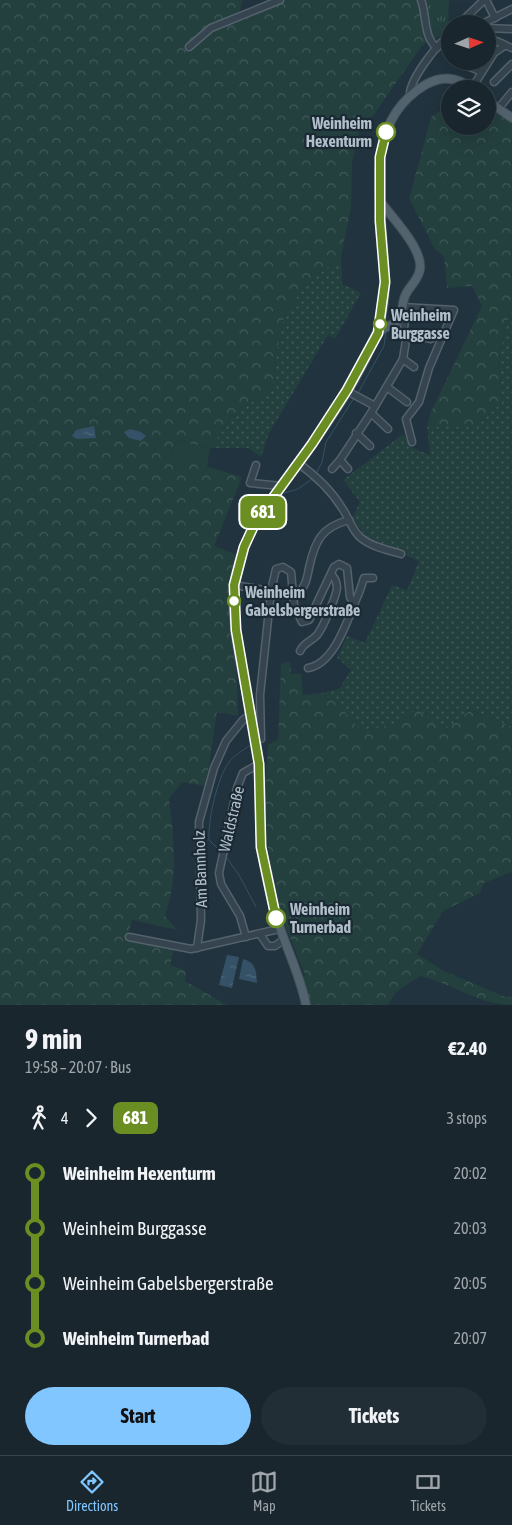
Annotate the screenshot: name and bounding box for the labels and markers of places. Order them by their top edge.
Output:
place label: Weinheim Hexenturm [306,114,372,150]
marker: Weinheim Hexenturm [376,122,396,142]
place label: Weinheim Burggasse [390,306,451,342]
marker: Weinheim Burggasse [373,317,387,331]
place label: Weinheim Gabelsbergerstraße [244,583,360,619]
marker: Weinheim Gabelsbergerstraße [227,594,241,608]
place label: Weinheim Turnerbad [289,900,351,936]
marker: Weinheim Turnerbad [266,908,286,928]

